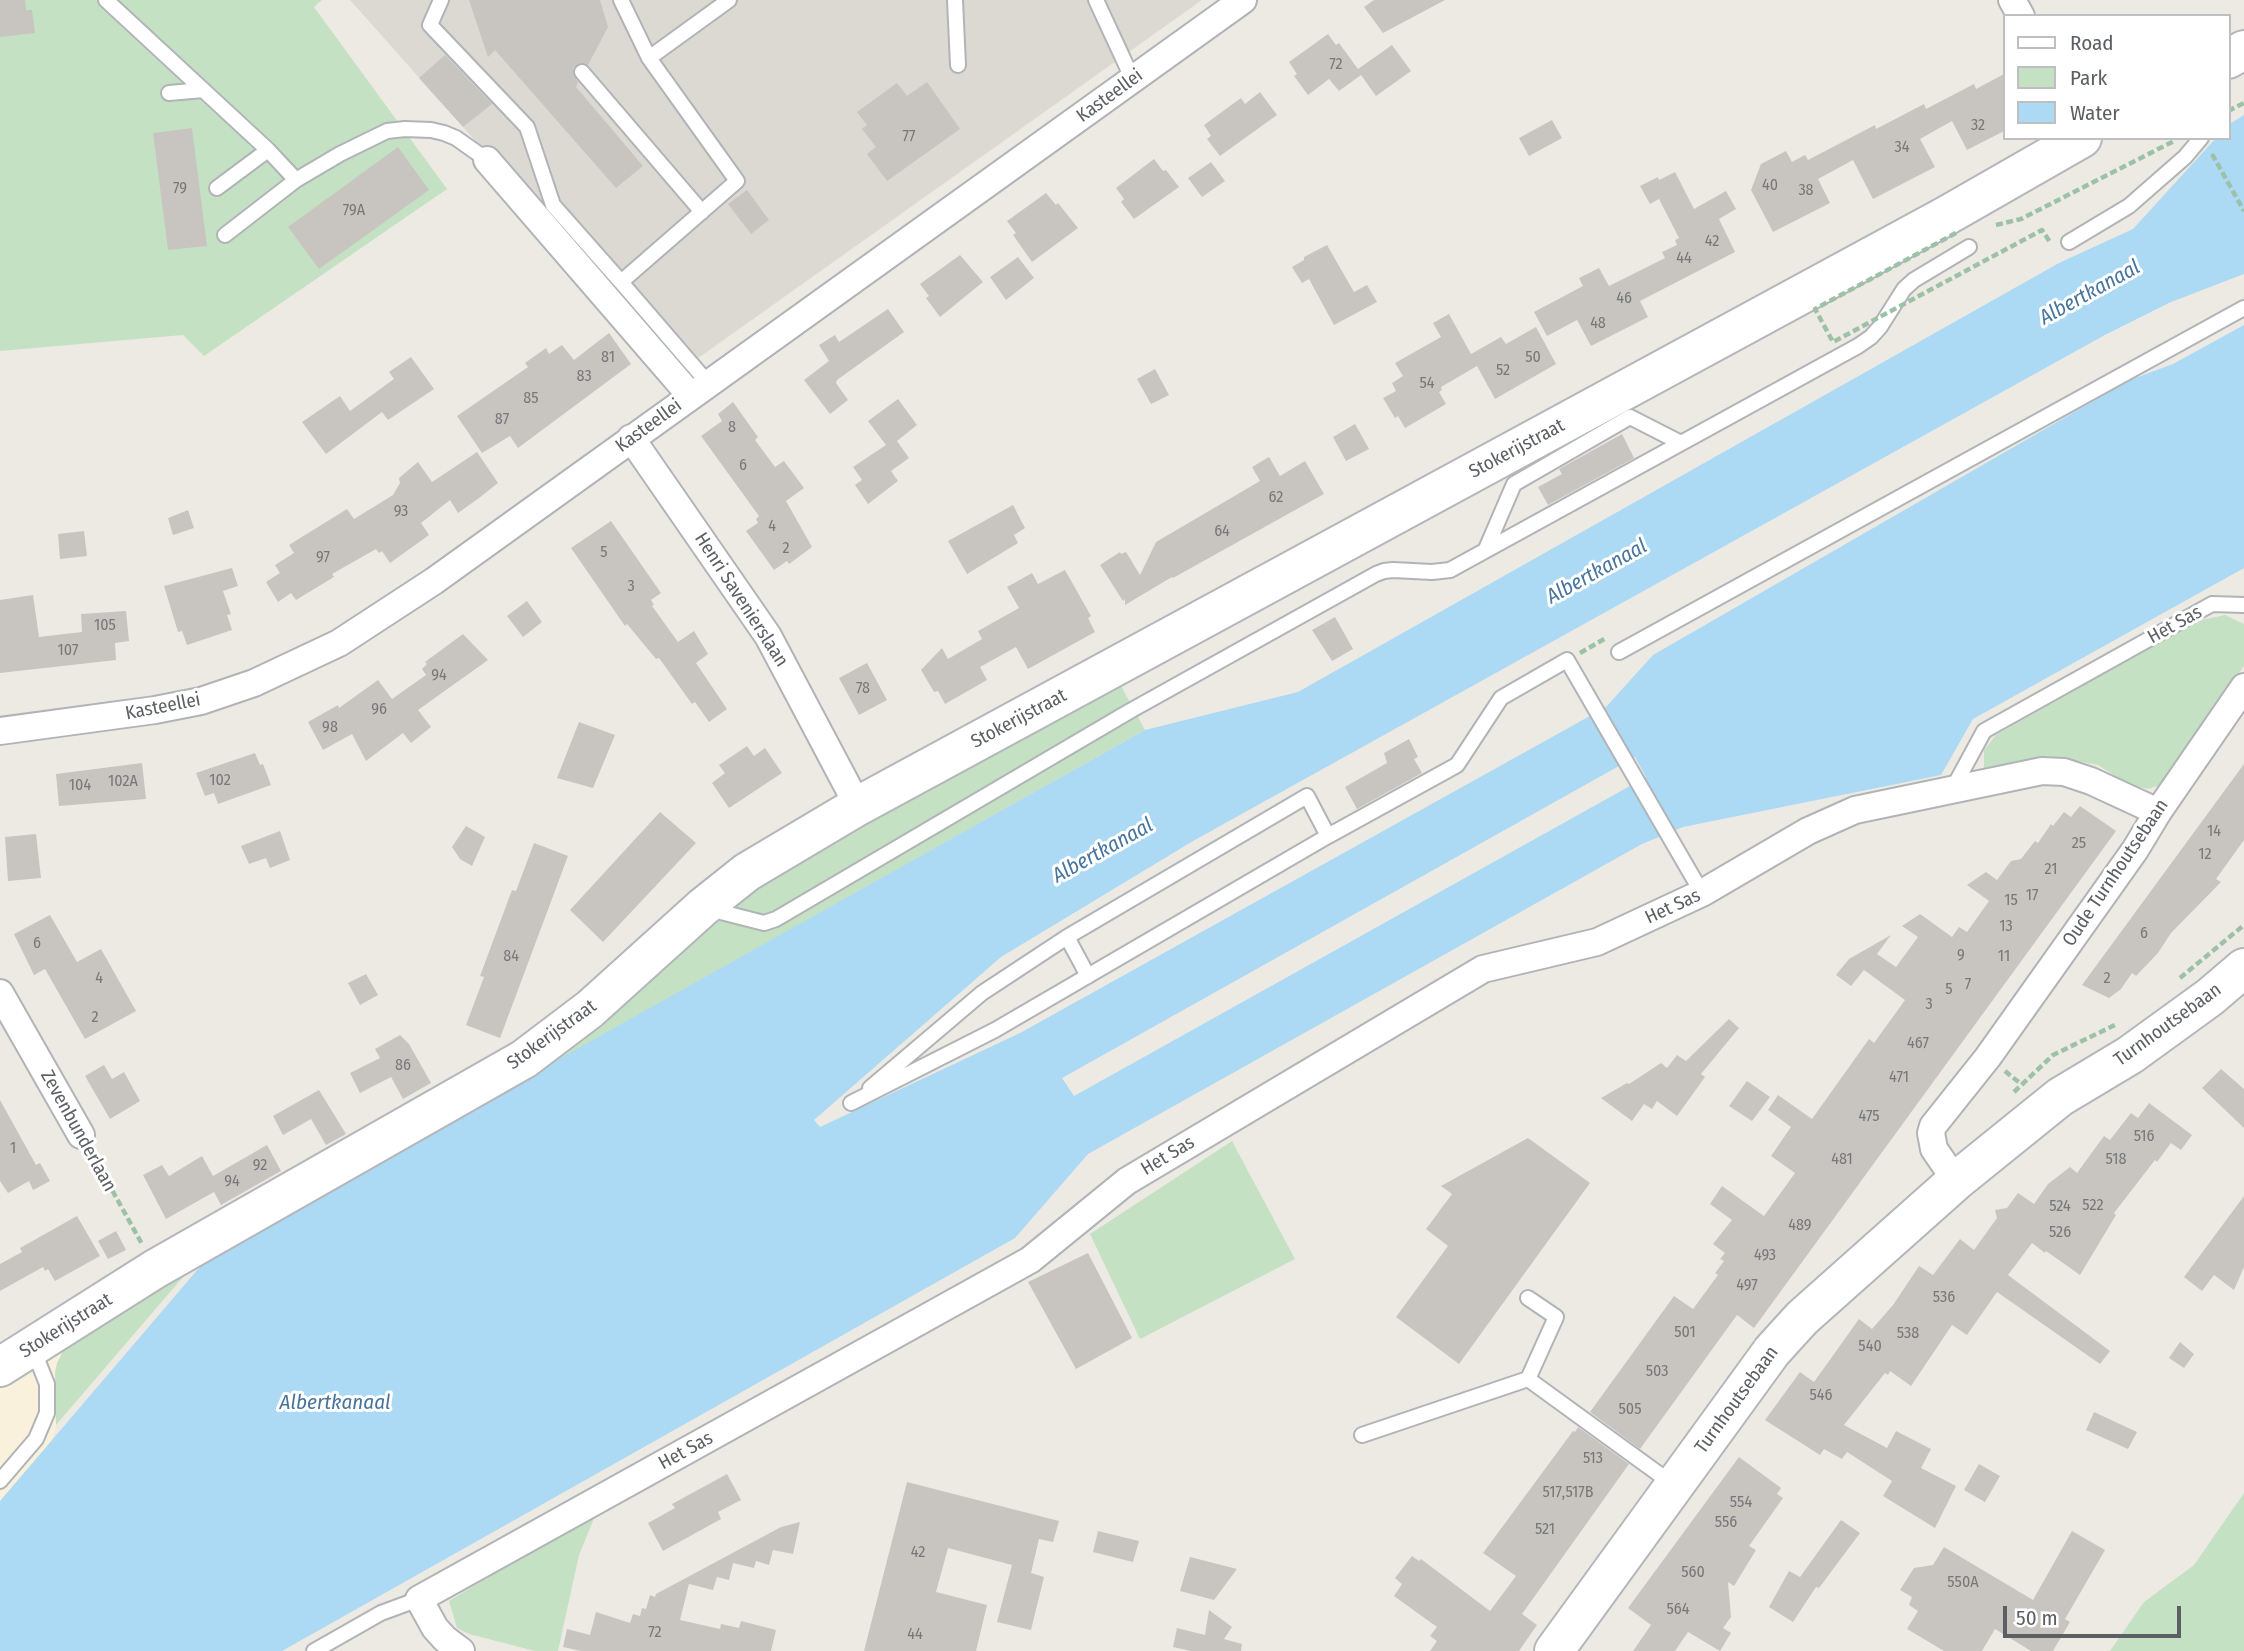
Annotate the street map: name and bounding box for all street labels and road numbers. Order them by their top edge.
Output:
street label: Kasteellei [1073,64,1147,128]
street label: Kasteellei [612,394,686,458]
street label: Stokerijstraat [1465,414,1569,484]
street label: Henri Savenierslaan [689,529,793,671]
street label: Het Sas [2144,601,2206,649]
street label: Stokerijstraat [967,684,1071,754]
street label: Kasteellei [124,689,202,725]
street label: Oude Turnhoutsebaan [2058,795,2174,951]
street label: Het Sas [1642,884,1704,930]
street label: Turnhoutsebaan [2110,979,2226,1071]
street label: Stokerijstraat [503,995,601,1075]
street label: Zevenbunderlaan [35,1066,121,1196]
street label: Het Sas [1137,1131,1199,1181]
street label: Stokerijstraat [16,1289,116,1363]
street label: Turnhoutsebaan [1691,1342,1783,1458]
street label: Het Sas [655,1427,717,1475]

